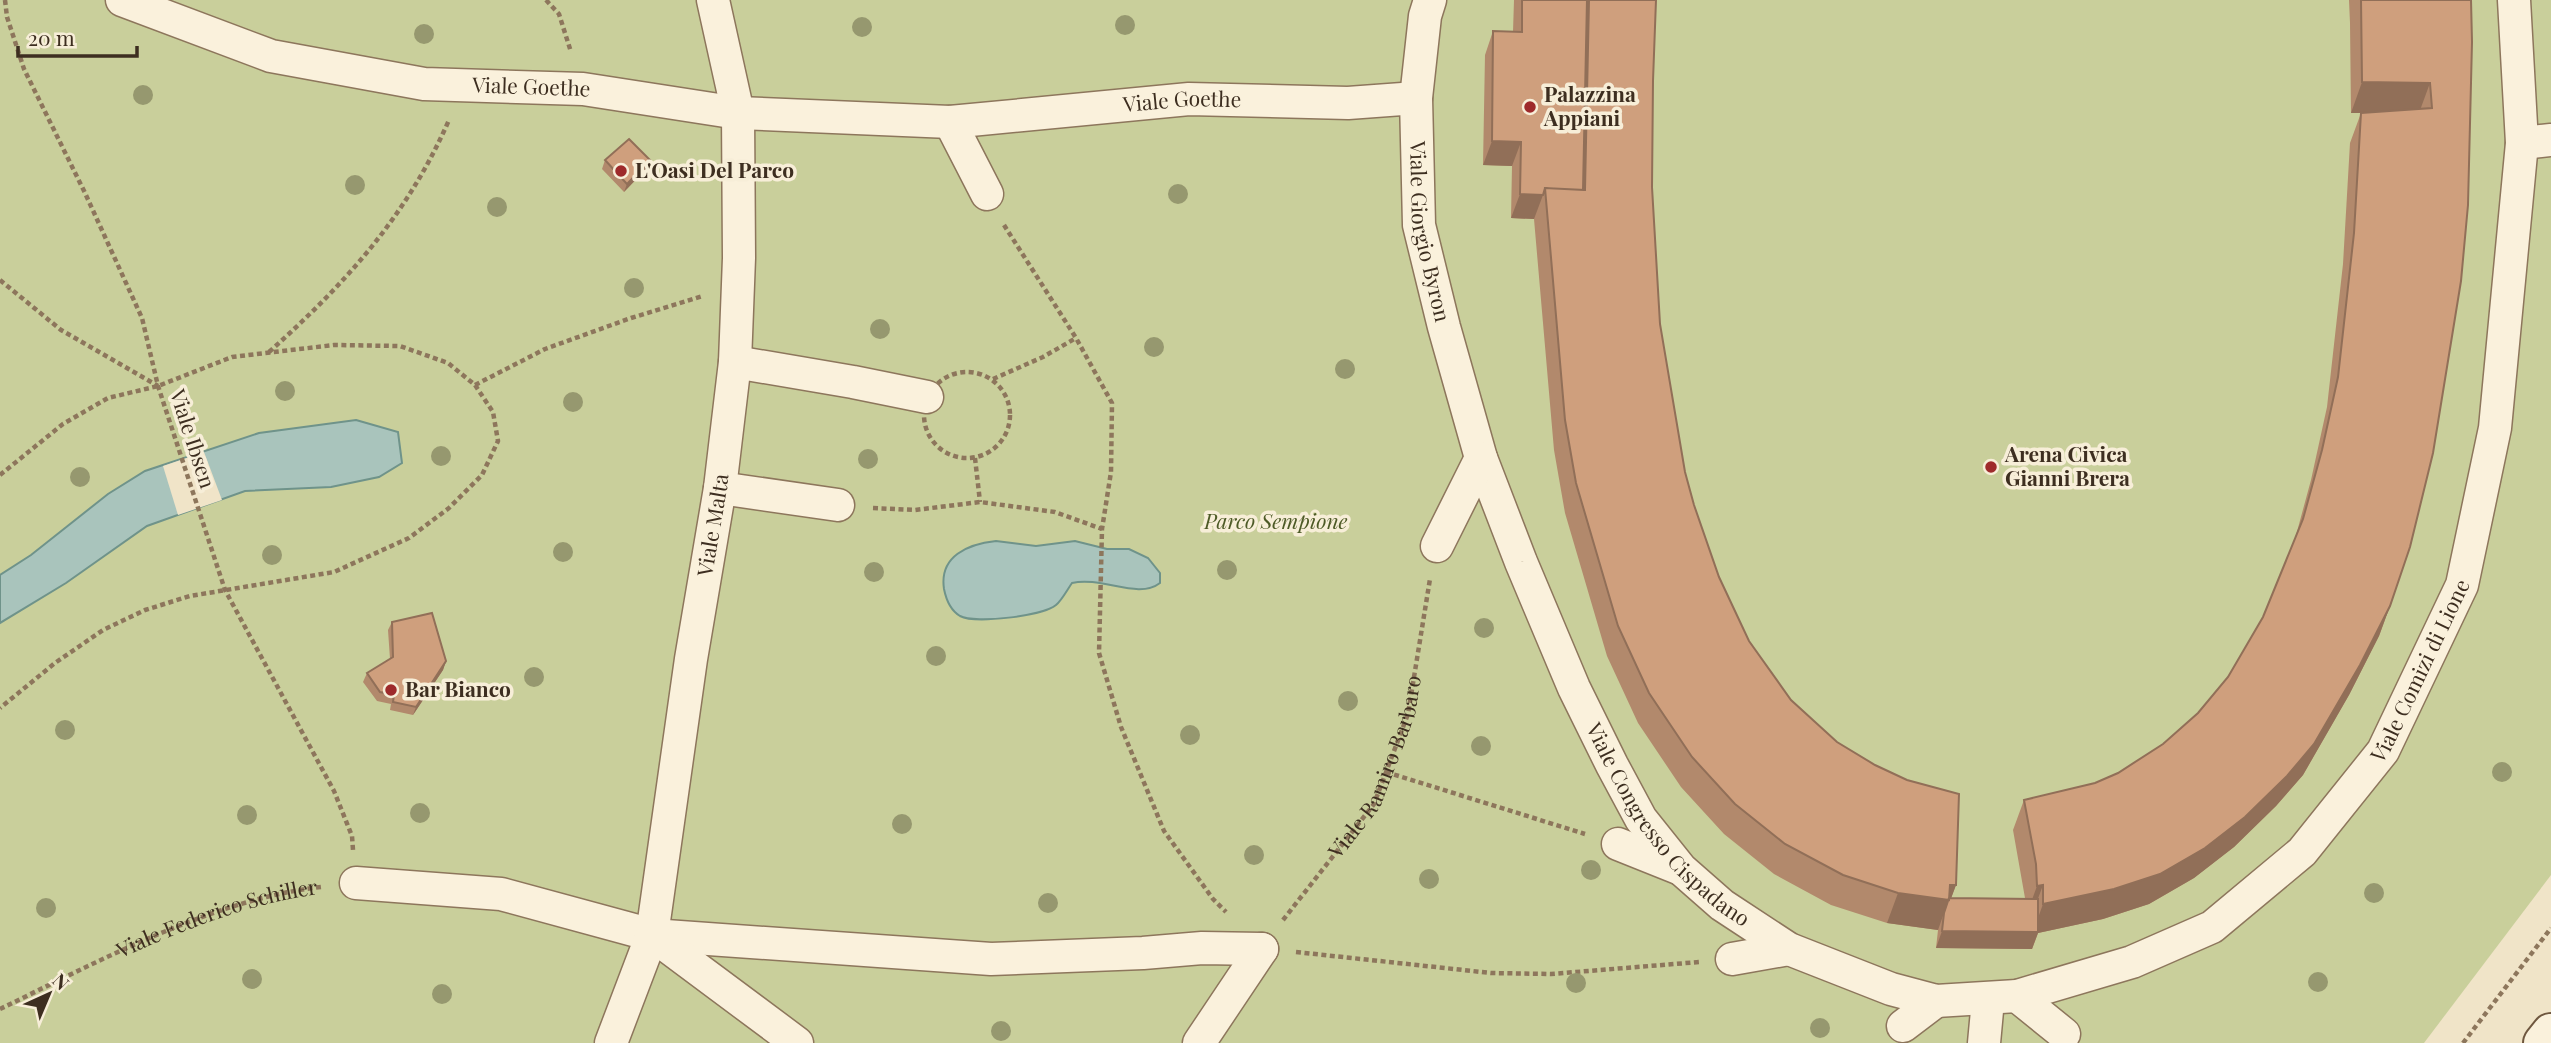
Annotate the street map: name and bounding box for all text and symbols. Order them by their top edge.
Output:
scale bar [18,14,136,58]
text: 20 m [28,23,75,51]
street label: Viale Goethe [471,69,593,102]
place label: Palazzina Appiani [1543,79,1636,131]
street label: Viale Goethe [1121,83,1242,117]
marker: Palazzina Appiani [1522,99,1538,115]
street label: Viale Giorgio Byron [1405,140,1458,325]
place label: L'Oasi Del Parco [635,155,794,183]
marker: L'Oasi Del Parco [613,163,629,179]
street label: Viale Ibsen [164,384,223,492]
place label: Arena Civica Gianni Brera [2004,439,2130,491]
marker: Arena Civica Gianni Brera [1983,459,1999,475]
street label: Viale Malta [689,472,734,579]
park label: Parco Sempione [1203,506,1348,534]
street label: Viale Comizi di Lione [2363,574,2475,768]
street label: Viale Ramiro Barbaro [1320,673,1426,864]
place label: Bar Bianco [405,674,511,702]
marker: Bar Bianco [383,682,399,698]
street label: Viale Congresso Cispadano [1581,717,1756,932]
street label: Viale Federico Schiller [110,871,319,963]
north arrow [14,959,84,1029]
text: N [48,967,76,995]

